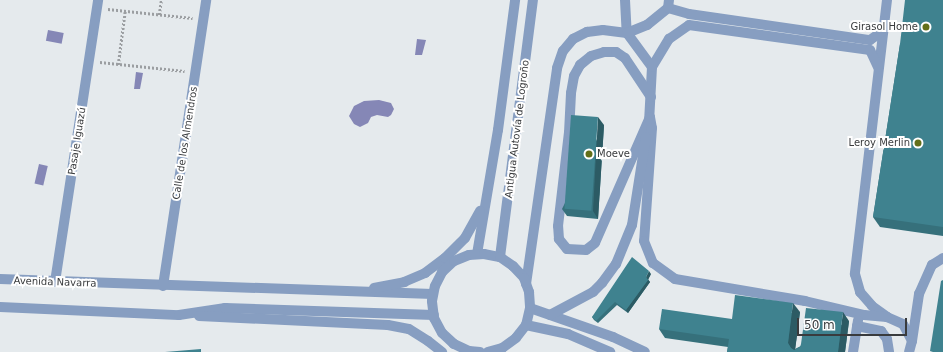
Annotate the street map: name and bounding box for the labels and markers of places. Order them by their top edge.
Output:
place label: Girasol Home [850,21,918,33]
marker: Girasol Home [921,22,931,32]
place label: Leroy Merlin [849,137,910,149]
marker: Leroy Merlin [913,138,923,148]
place label: Moeve [597,148,630,160]
marker: Moeve [584,149,594,159]

